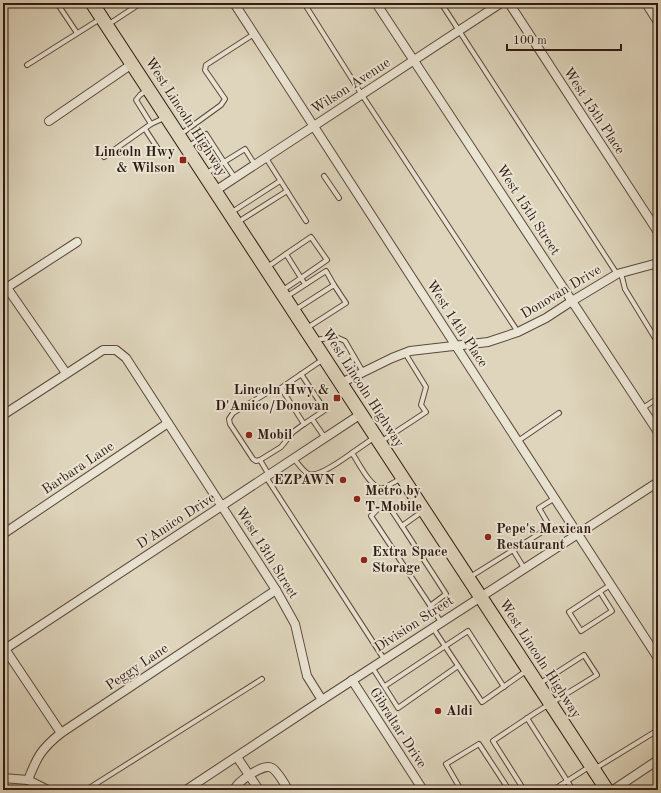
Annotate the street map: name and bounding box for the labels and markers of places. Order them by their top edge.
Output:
place label: Lincoln Hwy & Wilson [94,145,175,175]
marker: Lincoln Hwy & Wilson [178,155,188,165]
place label: Lincoln Hwy & D'Amico/Donovan [215,383,329,414]
marker: Lincoln Hwy & D'Amico/Donovan [332,393,342,403]
place label: Mobil [257,428,292,442]
marker: Mobil [244,430,254,440]
place label: EZPAWN [274,473,335,487]
marker: EZPAWN [338,475,348,485]
place label: Metro by T-Mobile [365,484,422,514]
marker: Metro by T-Mobile [352,494,362,504]
place label: Pepe's Mexican Restaurant [496,522,591,552]
marker: Pepe's Mexican Restaurant [483,532,493,542]
place label: Extra Space Storage [372,545,448,575]
marker: Extra Space Storage [359,555,369,565]
place label: Aldi [446,704,473,718]
marker: Aldi [433,706,443,716]

